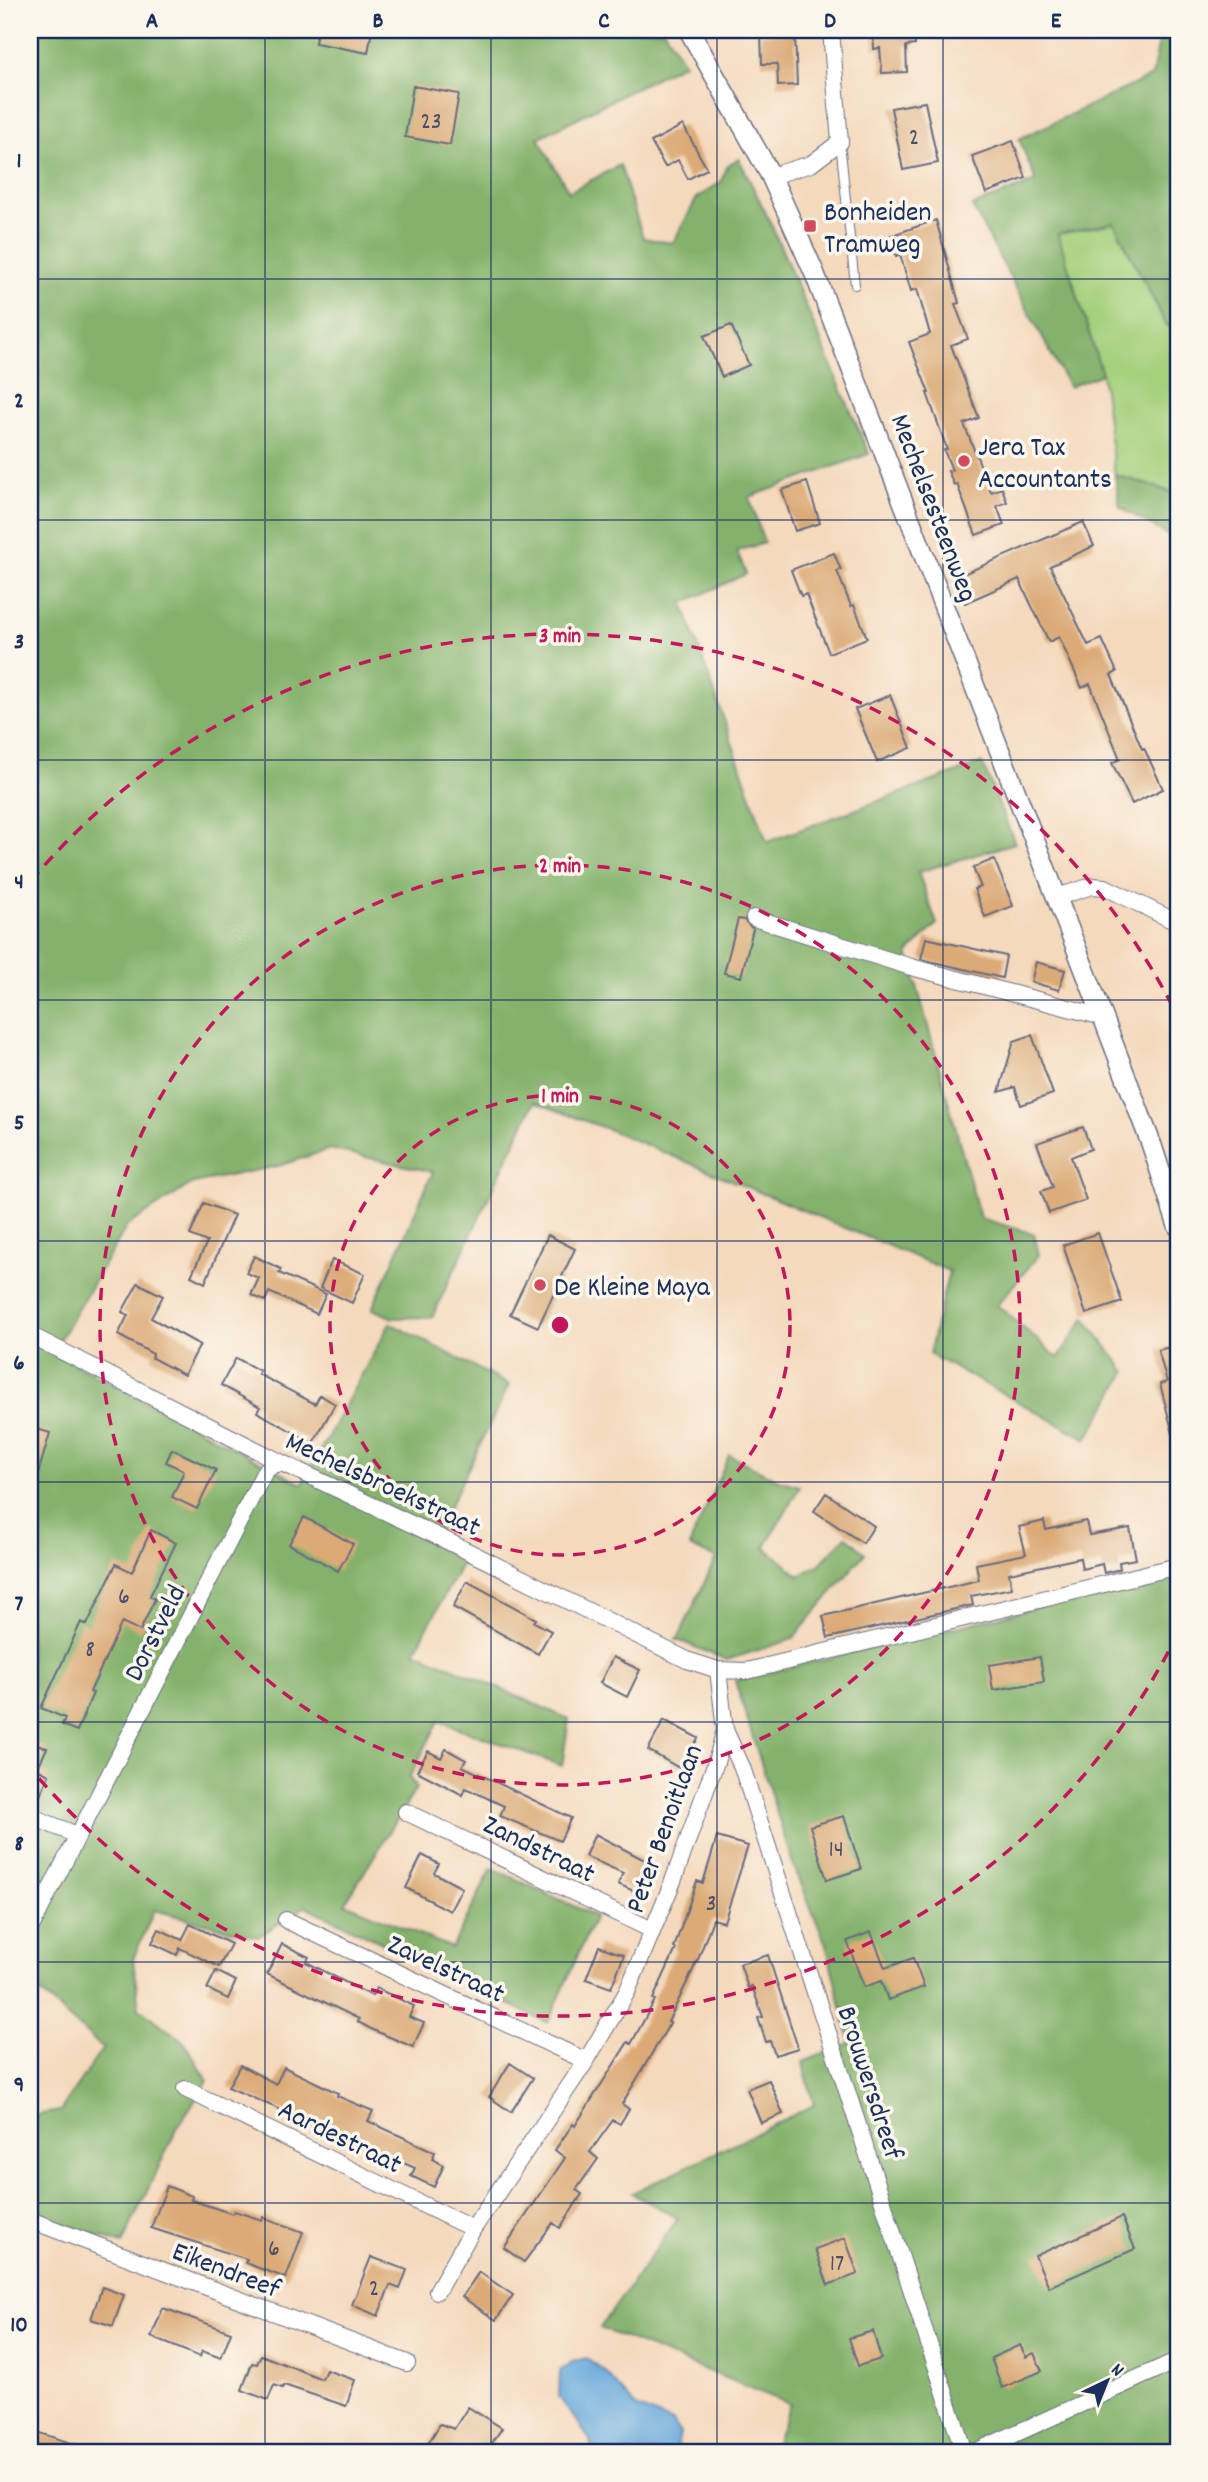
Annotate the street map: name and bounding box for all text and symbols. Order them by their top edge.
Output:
text: A [146,6,158,39]
text: B [373,6,384,39]
text: C [598,6,610,39]
text: D [824,6,836,39]
text: E [1051,6,1062,39]
house number: 23 [420,106,442,140]
house number: 2 [909,122,919,156]
text: 1 [16,146,22,179]
place label: Bonheiden Tramweg [824,195,931,267]
marker: Bonheiden Tramweg [802,218,818,234]
text: 2 [14,386,24,419]
street label: Mechelsesteenweg [877,409,986,608]
place label: Jera Tax Accountants [978,430,1112,502]
marker: Jera Tax Accountants [956,453,972,469]
text: 3 min [539,623,581,653]
text: 3 [14,627,24,660]
text: 2 min [539,853,581,883]
text: 4 [14,867,24,900]
text: 1 min [541,1083,579,1113]
text: 5 [14,1108,24,1141]
place label: De Kleine Maya [554,1270,711,1310]
marker: De Kleine Maya [532,1277,548,1293]
centre of rings [548,1313,572,1337]
text: 6 [13,1348,25,1381]
street label: Mechelsbroekstraat [278,1424,486,1549]
street label: Dorstveld [116,1579,199,1689]
house number: 6 [118,1581,130,1615]
text: 7 [15,1589,24,1622]
house number: 8 [85,1634,95,1668]
street label: Peter Benoitlaan [618,1740,716,1920]
street label: Zandstraat [475,1807,601,1896]
text: 8 [14,1829,24,1862]
house number: 14 [828,1834,844,1868]
house number: 3 [706,1888,716,1922]
street label: Zavelstraat [380,1927,510,2016]
street label: Brouwersdreef [824,2002,911,2166]
text: 9 [14,2070,24,2103]
street label: Aardestraat [270,2092,408,2187]
house number: 6 [268,2233,280,2267]
street label: Eikendreef [165,2234,286,2312]
house number: 17 [830,2248,844,2282]
house number: 2 [369,2273,379,2307]
text: 10 [10,2310,28,2343]
north arrow [1072,2346,1142,2416]
text: N [1104,2358,1129,2384]

